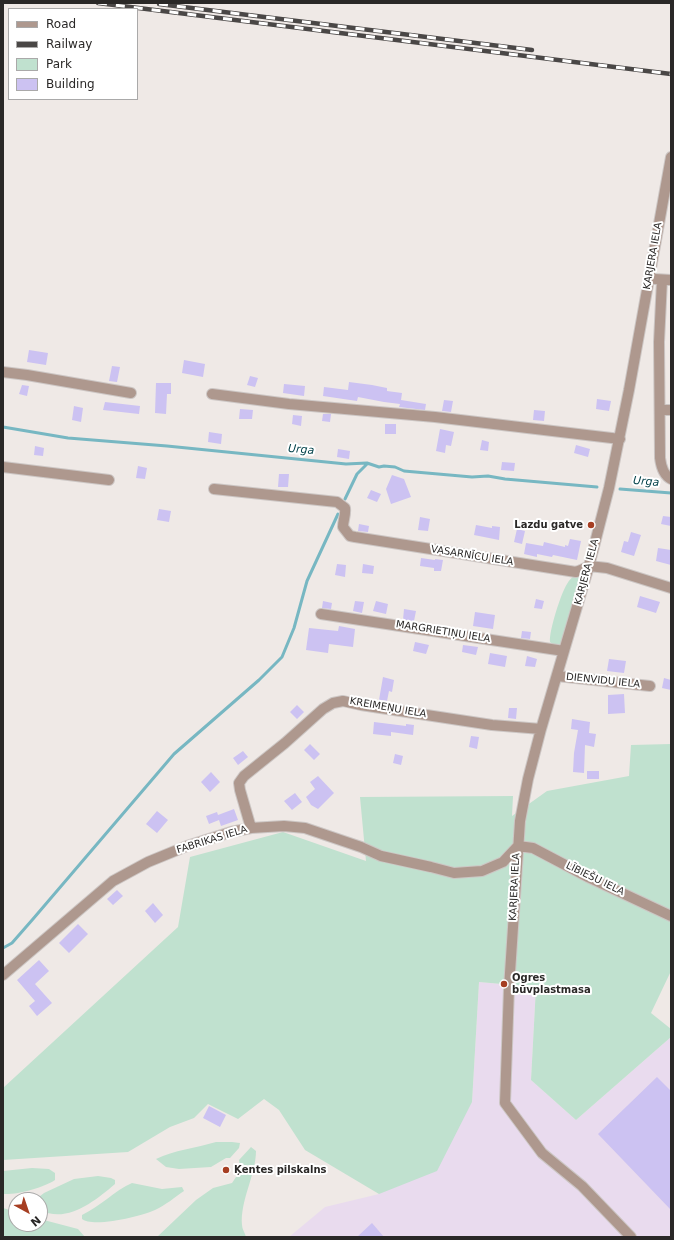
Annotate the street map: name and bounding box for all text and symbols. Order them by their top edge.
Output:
legend [8,8,138,100]
text: Road [46,17,76,31]
text: Railway [46,37,92,51]
text: Park [46,57,72,71]
text: Building [46,77,95,91]
street label: KARJERA IELA [641,222,665,290]
water label: Urga [287,442,315,458]
water label: Urga [632,474,660,490]
place label: Lazdu gatve [514,519,583,531]
marker: Lazdu gatve [586,520,596,530]
street label: KARJERA IELA [572,538,602,606]
street label: VASARNĪCU IELA [430,544,514,568]
street label: MARGRIETIŅU IELA [395,619,491,645]
street label: DIENVIDU IELA [565,671,641,691]
street label: KREIMEŅU IELA [349,695,427,721]
street label: FABRIKAS IELA [175,824,249,856]
street label: KARJERA IELA [507,853,523,921]
street label: LĪBIEŠU IELA [564,860,626,898]
place label: Ogres būvplastmasa [512,972,591,996]
marker: Ogres būvplastmasa [499,979,509,989]
place label: Ķentes pilskalns [234,1164,327,1176]
marker: Ķentes pilskalns [221,1165,231,1175]
north arrow [8,1192,48,1232]
text: N [28,1213,43,1229]

